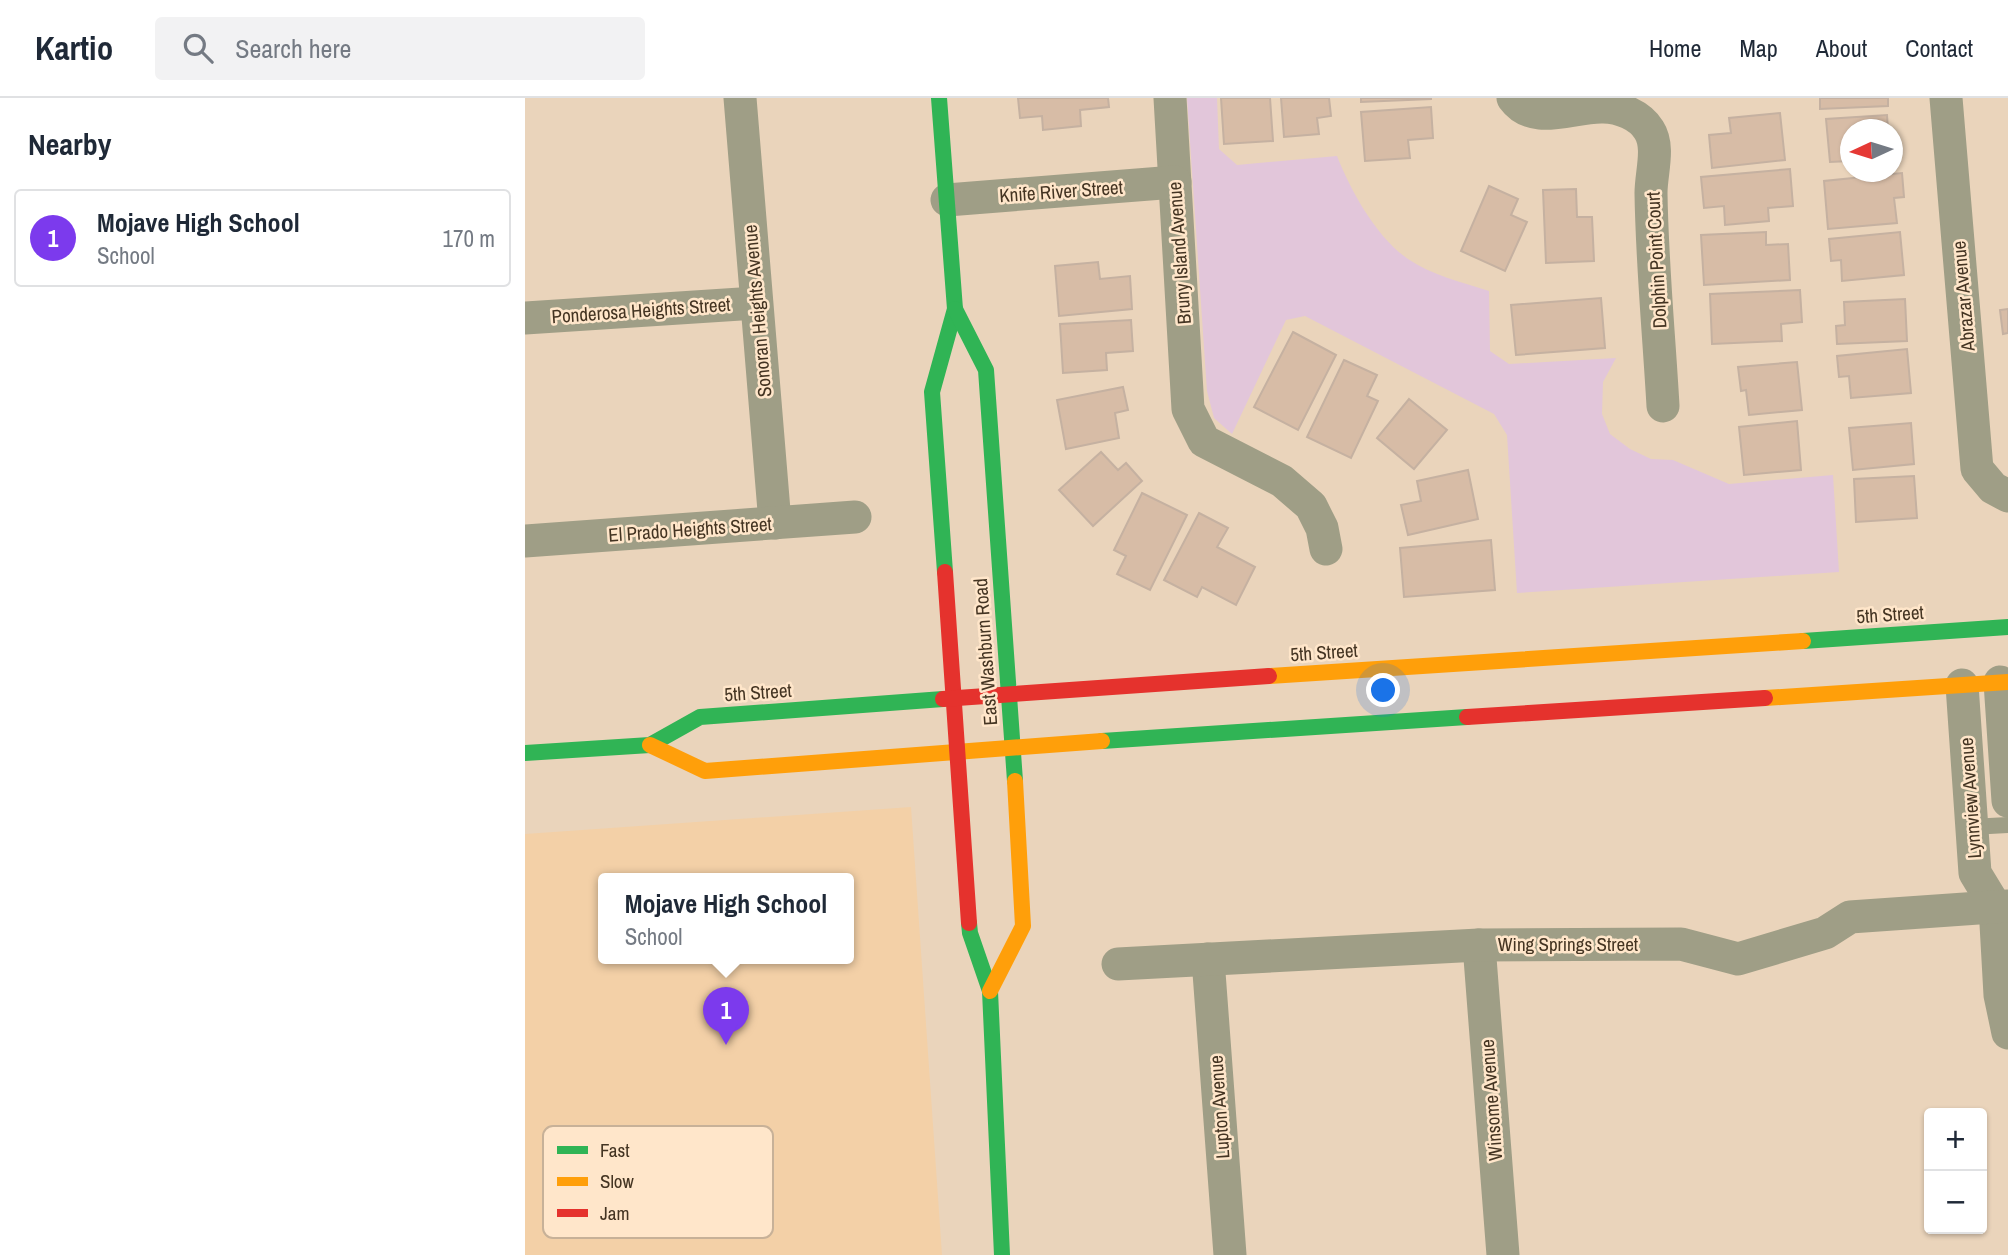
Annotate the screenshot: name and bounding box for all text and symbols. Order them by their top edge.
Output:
search box [155,17,645,80]
text: Kartio [35,26,113,70]
icon: search [179,29,217,67]
text: Search here [235,31,351,66]
text: Home [1649,32,1701,64]
text: Map [1739,32,1778,64]
text: About [1816,32,1867,64]
text: Contact [1905,32,1973,64]
north arrow [1840,119,1903,182]
text: Nearby [28,124,111,164]
street label: Knife River Street [998,174,1124,208]
street label: Bruny Island Avenue [1161,181,1197,325]
street label: Dolphin Point Court [1639,190,1673,329]
text: Mojave High School [97,205,300,240]
text: 1 [48,223,58,254]
text: 170 m [443,223,495,254]
street label: Sonoran Heights Avenue [737,224,777,398]
text: School [97,240,155,271]
street label: Abrazar Avenue [1945,240,1981,353]
street label: Ponderosa Heights Street [551,291,732,329]
street label: El Prado Heights Street [607,510,773,548]
street label: East Washburn Road [967,578,1003,726]
street label: 5th Street [1855,599,1925,629]
street label: 5th Street [1289,637,1359,667]
your location [1366,673,1400,707]
street label: 5th Street [723,677,793,707]
street label: Lynnview Avenue [1953,737,1987,859]
popup [598,873,854,964]
text: Mojave High School [625,886,827,921]
text: School [625,921,682,952]
street label: Wing Springs Street [1498,931,1639,957]
pin: 1 [703,987,749,1045]
street label: Winsome Avenue [1474,1038,1508,1162]
street label: Lupton Avenue [1202,1054,1236,1160]
map controls [1924,1108,1987,1234]
button: + [1924,1108,1987,1171]
legend [543,1126,773,1238]
text: Fast [600,1137,630,1163]
text: Slow [600,1168,635,1194]
button: − [1924,1171,1987,1234]
text: Jam [600,1200,629,1226]

